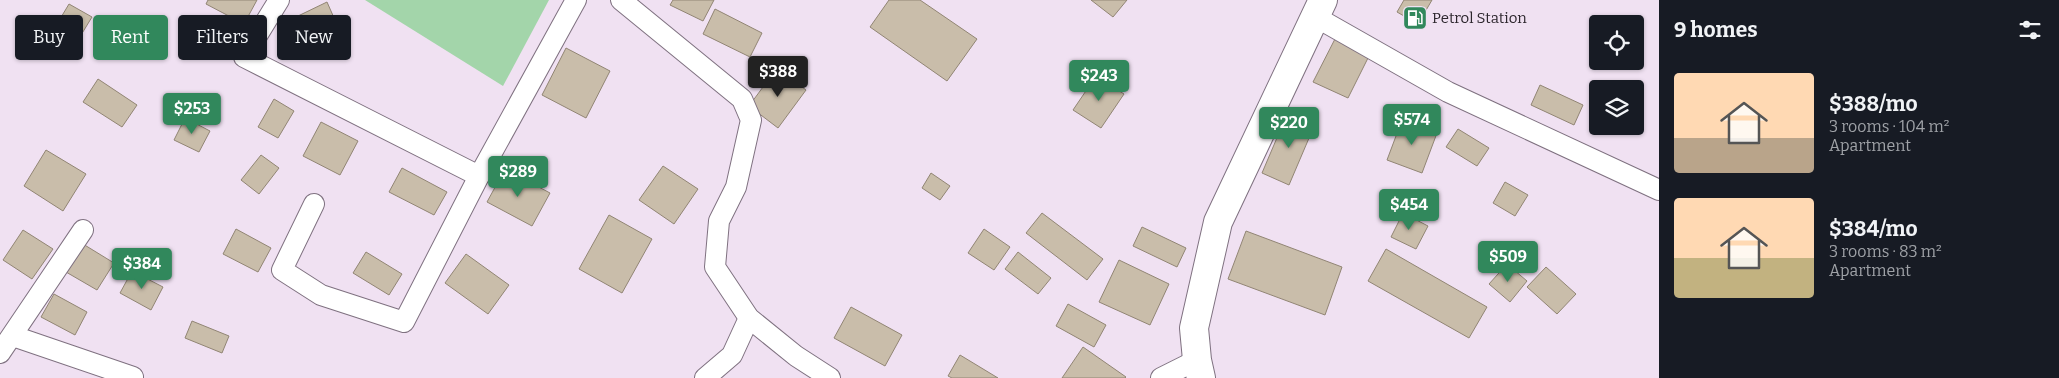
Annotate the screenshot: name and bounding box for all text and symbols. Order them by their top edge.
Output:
fuel station icon: Petrol Station [1402,5,1428,31]
place label: Petrol Station [1432,9,1527,27]
chip: Buy [15,15,83,60]
chip: Rent [93,15,168,60]
chip: Filters [178,15,267,60]
chip: New [277,15,351,60]
map controls [1589,15,1644,135]
button: locate [1589,15,1644,70]
icon: filters [2016,16,2044,44]
text: 9 homes [1674,17,1758,43]
pin: $388 [748,56,808,98]
pin: $243 [1069,59,1129,102]
text: $388 [759,62,797,81]
text: $243 [1080,66,1118,85]
button: layers [1589,80,1644,135]
text: $388/mo [1829,91,1918,117]
pin: $253 [162,92,222,135]
icon: home [1714,93,1774,153]
text: $253 [174,99,210,118]
pin: $574 [1382,104,1442,146]
pin: $220 [1259,106,1319,149]
text: $574 [1394,110,1430,129]
text: $220 [1270,113,1308,132]
text: 3 rooms · 104 m² [1829,117,1949,136]
text: Apartment [1829,136,1911,155]
pin: $289 [488,156,548,198]
text: $289 [499,162,537,181]
pin: $454 [1379,188,1439,231]
text: $454 [1390,195,1428,214]
text: $384/mo [1829,216,1918,242]
icon: home [1714,218,1774,278]
pin: $509 [1478,240,1538,283]
text: 3 rooms · 83 m² [1829,242,1942,261]
text: $509 [1489,247,1527,266]
pin: $384 [112,248,172,290]
text: $384 [123,254,161,273]
text: Apartment [1829,261,1911,280]

